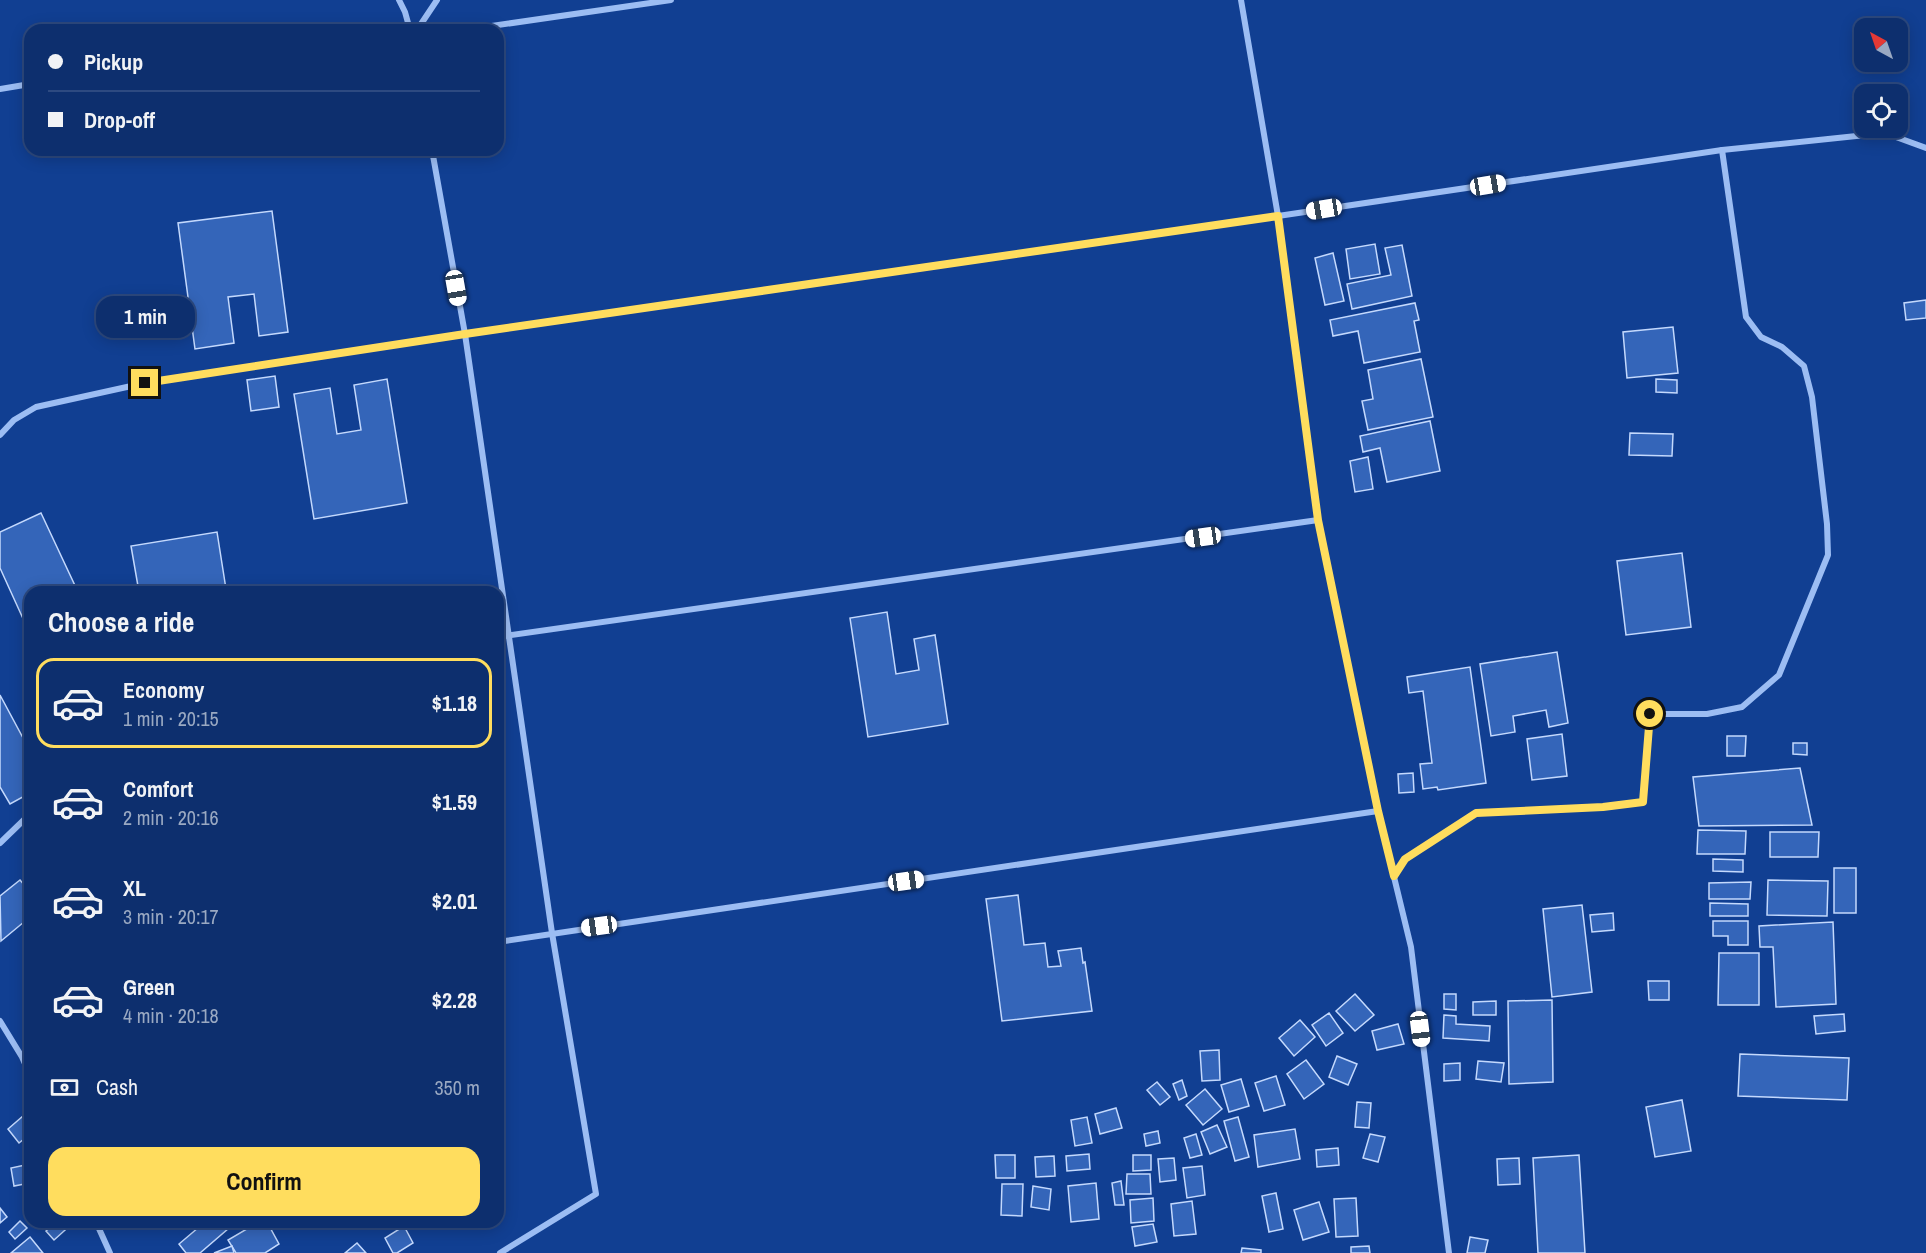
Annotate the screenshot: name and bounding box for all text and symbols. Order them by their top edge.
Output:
north arrow [1854,18,1908,72]
map controls [1854,18,1908,138]
text: Pickup [84,47,143,77]
button: locate [1854,84,1908,138]
text: Drop-off [84,105,155,135]
car [1469,173,1507,197]
car [1305,197,1343,221]
car [444,269,468,307]
callout: 1 min [96,296,195,338]
text: 1 min [124,303,167,330]
route end [131,369,158,396]
car [1184,526,1222,548]
text: Choose a ride [48,604,194,640]
text: Economy [123,675,204,705]
icon: car [51,676,105,730]
text: $1.18 [432,688,477,718]
route start [1636,700,1663,727]
text: 1 min · 20:15 [123,705,219,732]
text: Comfort [123,774,193,804]
icon: car [51,775,105,829]
text: $1.59 [432,787,477,817]
text: 2 min · 20:16 [123,804,219,831]
car [887,870,925,892]
text: XL [123,873,146,903]
icon: car [51,874,105,928]
text: $2.01 [432,886,477,916]
text: 3 min · 20:17 [123,903,219,930]
car [580,915,618,937]
text: Green [123,972,175,1002]
icon: car [51,973,105,1027]
text: $2.28 [432,985,477,1015]
text: 4 min · 20:18 [123,1002,219,1029]
car [1409,1010,1431,1048]
icon: cash [48,1071,81,1104]
text: Cash [96,1072,138,1102]
text: 350 m [434,1074,480,1101]
button: Confirm [48,1147,480,1216]

